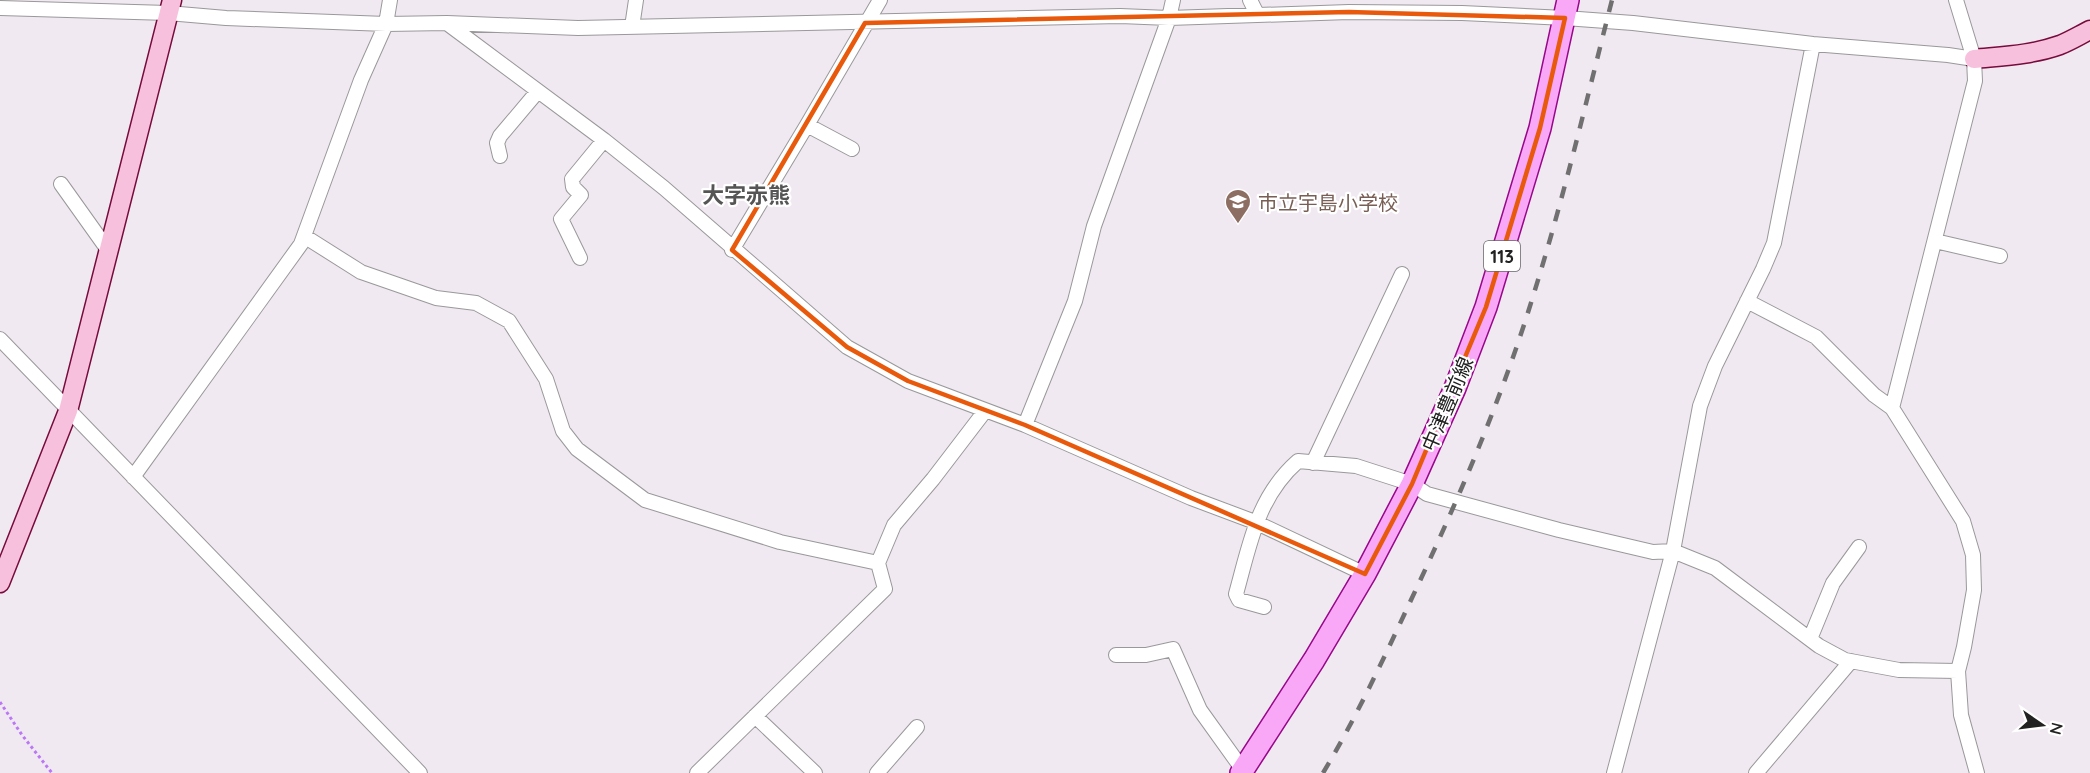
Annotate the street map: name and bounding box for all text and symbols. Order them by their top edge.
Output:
district label: 大字赤熊 [702,181,790,209]
school or university icon: 市立宇島小学校 [1223,187,1253,225]
place label: 市立宇島小学校 [1258,190,1398,215]
road number: 113 [1484,241,1520,271]
street label: 中津豊前線 [1416,353,1478,455]
north arrow [2012,695,2072,755]
text: N [2045,721,2068,737]

